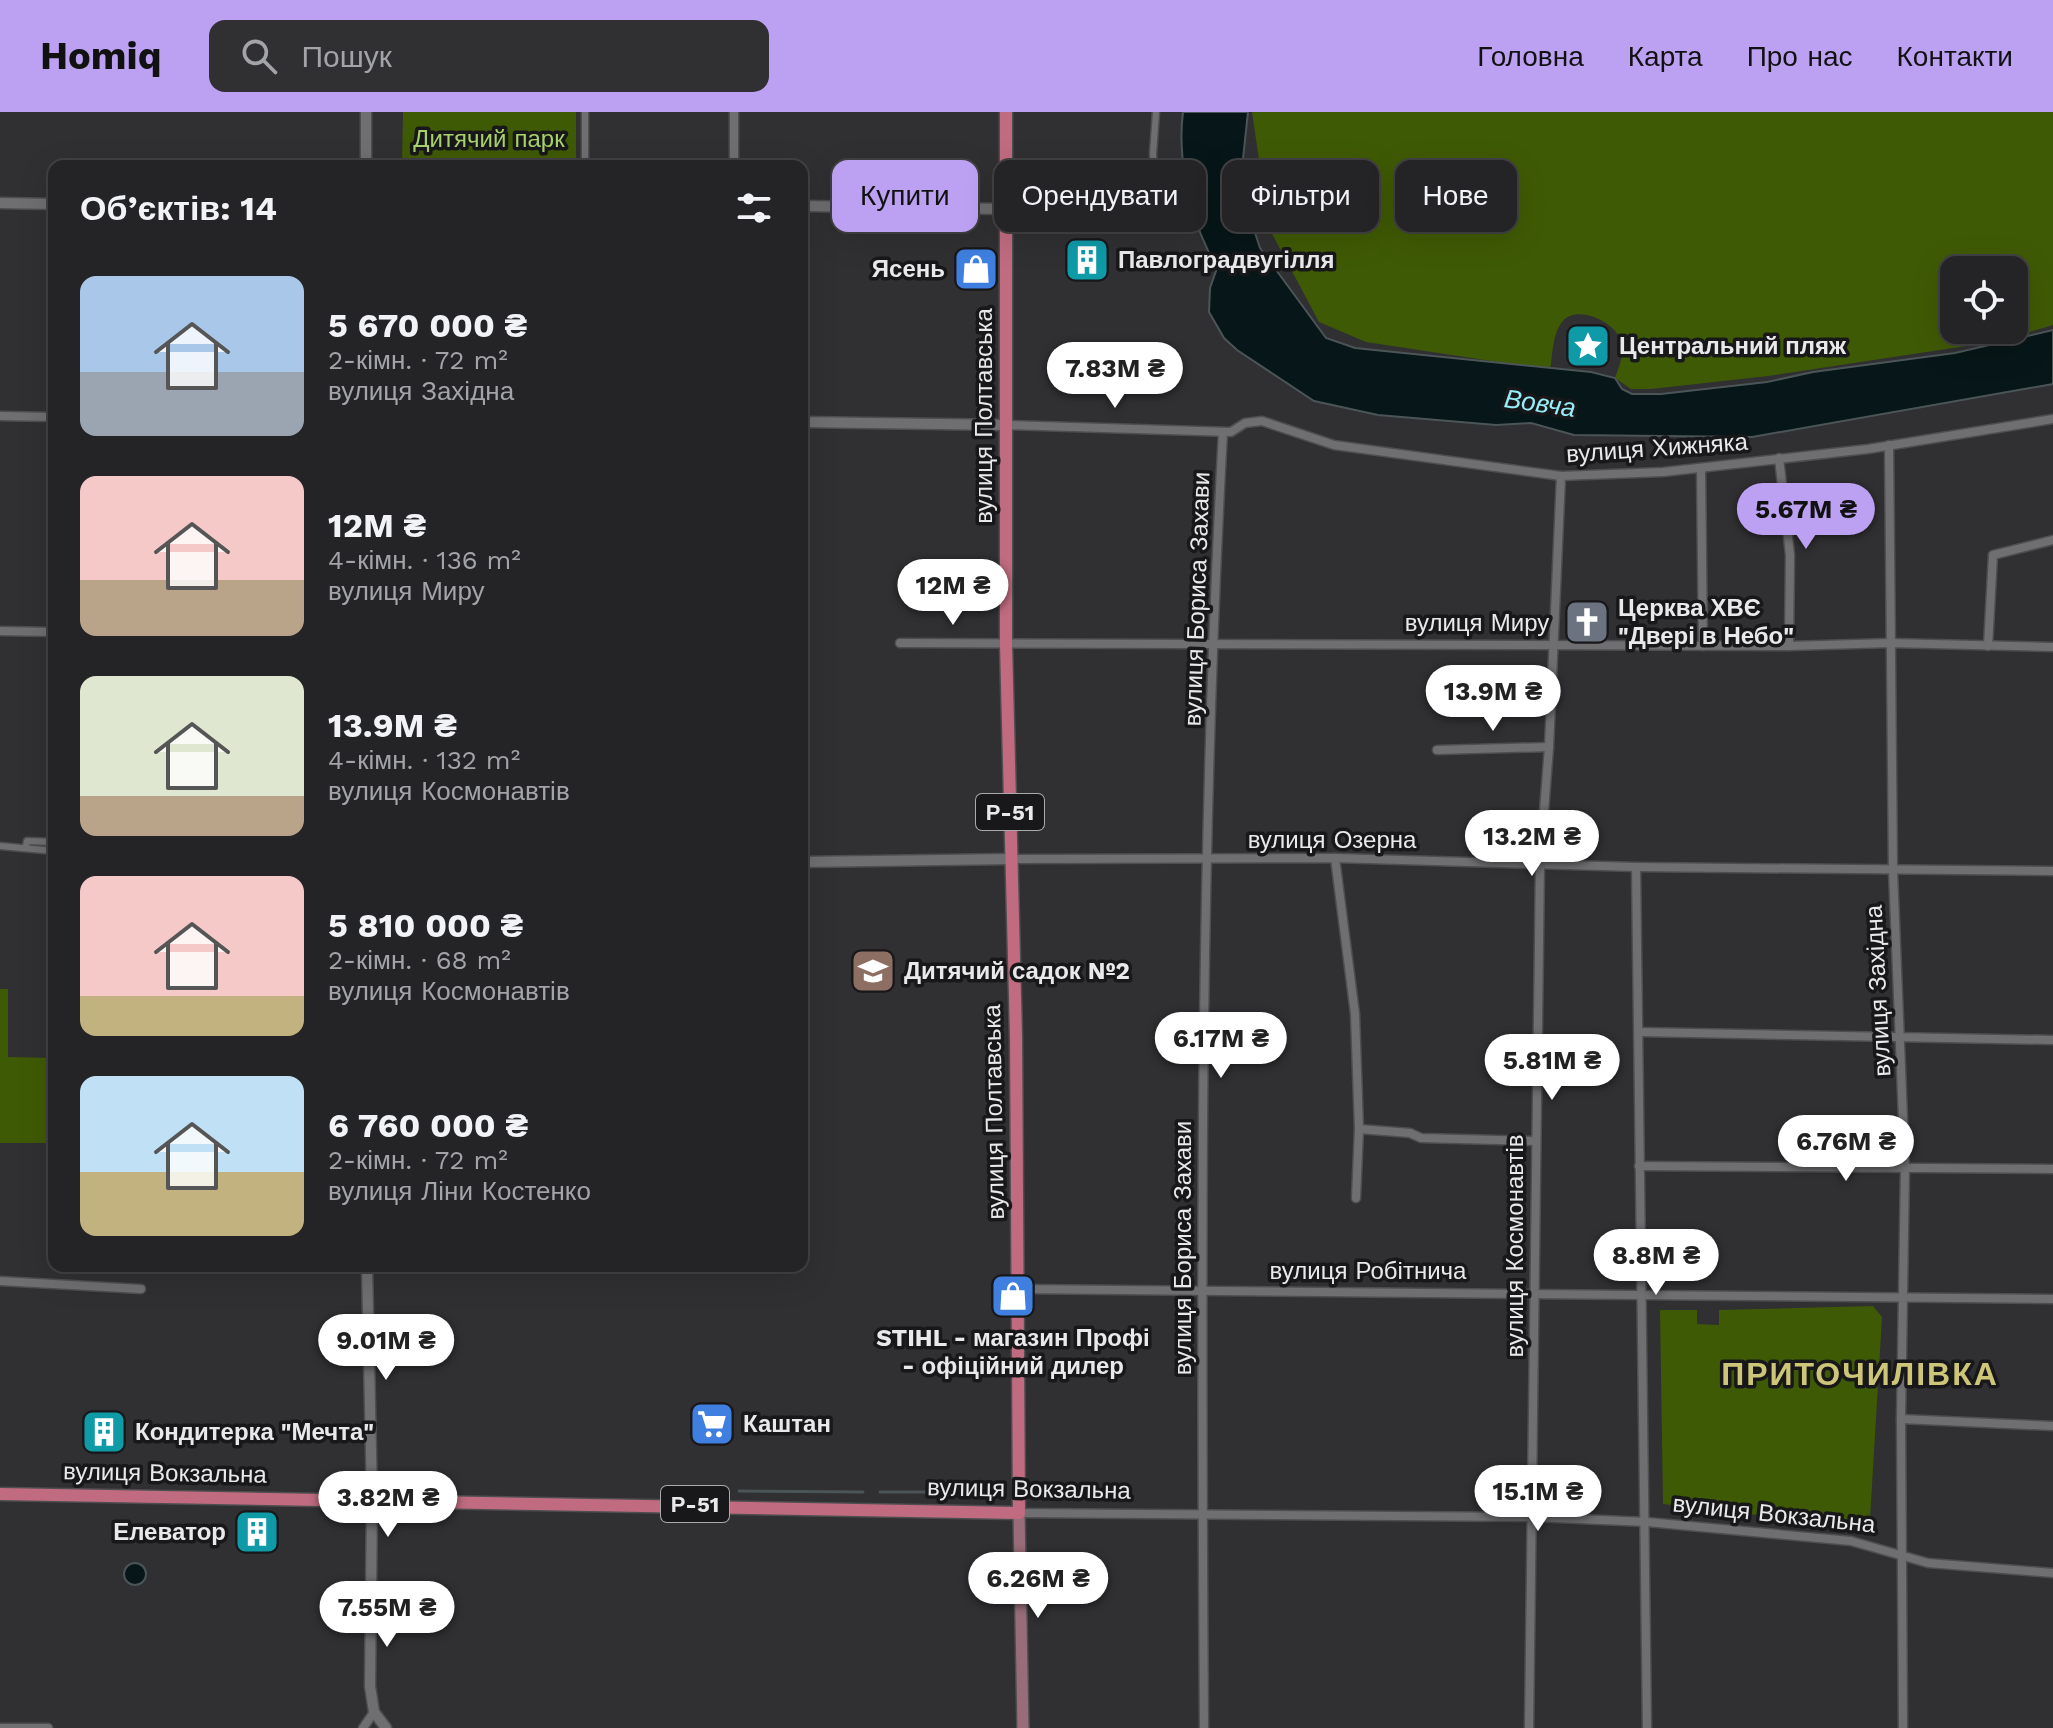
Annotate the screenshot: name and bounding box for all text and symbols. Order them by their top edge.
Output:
search box [209,20,769,92]
text: Homiq [40,34,161,78]
icon: search [237,34,281,78]
text: Пошук [301,39,392,74]
text: Головна [1477,40,1584,73]
text: Карта [1628,40,1703,73]
text: Про нас [1747,40,1853,73]
text: Контакти [1897,40,2013,73]
park label: Дитячий парк [413,125,565,153]
chip: Купити [832,160,978,232]
chip: Орендувати [994,160,1206,232]
chip: Фільтри [1222,160,1379,232]
chip: Нове [1395,160,1517,232]
icon: filters [732,186,776,230]
text: Об’єктів: 14 [80,188,277,228]
building icon: Павлоградвугілля [1063,236,1111,284]
shop icon: Ясень [952,245,1000,293]
place label: Павлоградвугілля [1118,246,1335,274]
place label: Ясень [872,255,945,283]
map controls [1940,256,2028,344]
button: locate [1940,256,2028,344]
text: 5 670 000 ₴ [328,305,527,345]
icon: home [144,308,240,404]
street label: вулиця Полтавська [970,308,998,524]
place icon: Центральний пляж [1564,322,1612,370]
place label: Центральний пляж [1619,332,1847,360]
pin: 7.83M ₴ [1041,342,1189,410]
text: 2-кімн. · 72 m² [328,345,508,375]
text: 7.83M ₴ [1065,353,1165,383]
text: вулиця Західна [328,376,514,406]
water label: Вовча [1502,383,1578,423]
street label: вулиця Хижняка [1565,428,1749,468]
street label: вулиця Бориса Захави [1179,471,1215,727]
pin: 5.67M ₴ [1732,483,1880,551]
text: 5.67M ₴ [1755,494,1857,524]
text: 12M ₴ [328,505,426,545]
icon: home [144,508,240,604]
text: 4-кімн. · 136 m² [328,545,521,575]
pin: 12M ₴ [897,559,1009,627]
text: 12M ₴ [915,570,991,600]
text: вулиця Миру [328,576,485,606]
place label: Церква ХВЄ "Двері в Небо" [1618,594,1794,650]
church icon: Церква ХВЄ "Двері в Небо" [1563,598,1611,646]
street label: вулиця Миру [1405,609,1549,637]
pin: 13.9M ₴ [1419,665,1567,733]
text: 13.9M ₴ [1444,676,1542,706]
text: 13.9M ₴ [328,705,457,745]
icon: home [144,708,240,804]
text: 4-кімн. · 132 m² [328,745,520,775]
text: вулиця Космонавтів [328,776,570,806]
road number: Р-51 [976,794,1044,830]
pin: 13.2M ₴ [1458,810,1606,878]
text: 13.2M ₴ [1483,821,1581,851]
street label: вулиця Озерна [1248,826,1417,854]
street label: вулиця Західна [1859,904,1896,1078]
text: 5 810 000 ₴ [328,905,523,945]
icon: home [144,908,240,1004]
text: 2-кімн. · 68 m² [328,945,511,975]
school or university icon: Дитячий садок №2 [849,947,897,995]
place label: Дитячий садок №2 [904,957,1130,985]
text: вулиця Космонавтів [328,976,570,1006]
street label: вулиця Полтавська [978,1003,1010,1220]
pin: 6.17M ₴ [1147,1012,1295,1080]
text: 6.17M ₴ [1173,1023,1269,1053]
pin: 5.81M ₴ [1478,1034,1626,1102]
text: 5.81M ₴ [1503,1045,1601,1075]
text: 6 760 000 ₴ [328,1105,528,1145]
icon: home [144,1108,240,1204]
pin: 6.76M ₴ [1772,1115,1920,1183]
street label: вулиця Бориса Захави [1169,1121,1197,1375]
text: 6.76M ₴ [1796,1126,1896,1156]
street label: вулиця Космонавтів [1501,1134,1529,1358]
text: 2-кімн. · 72 m² [328,1145,508,1175]
text: вулиця Ліни Костенко [328,1176,591,1206]
pin: 8.8M ₴ [1591,1229,1721,1297]
text: 8.8M ₴ [1612,1240,1700,1270]
street label: вулиця Робітнича [1270,1257,1467,1285]
shop icon: STIHL - магазин Профі - офіційний дилер [989,1272,1037,1320]
pin: 9.01M ₴ [312,1314,460,1382]
place label: STIHL - магазин Профі - офіційний дилер [876,1324,1150,1380]
text: 9.01M ₴ [336,1325,436,1355]
district label: ПРИТОЧИЛІВКА [1721,1355,1999,1393]
supermarket icon: Каштан [688,1400,736,1448]
building icon: Кондитерка "Мечта" [80,1408,128,1456]
place label: Каштан [743,1410,831,1438]
place label: Кондитерка "Мечта" [135,1418,374,1446]
street label: вулиця Вокзальна [63,1457,268,1489]
pin: 15.1M ₴ [1464,1465,1612,1533]
pin: 3.82M ₴ [314,1471,462,1539]
street label: вулиця Вокзальна [927,1473,1132,1505]
text: 15.1M ₴ [1493,1476,1583,1506]
text: 3.82M ₴ [336,1482,440,1512]
road number: Р-51 [661,1486,729,1522]
street label: вулиця Вокзальна [1671,1489,1877,1539]
building icon: Елеватор [233,1508,281,1556]
place label: Елеватор [113,1518,226,1546]
pin: 6.26M ₴ [964,1552,1112,1620]
text: 6.26M ₴ [986,1563,1090,1593]
pin: 7.55M ₴ [313,1581,461,1649]
text: 7.55M ₴ [338,1592,437,1622]

